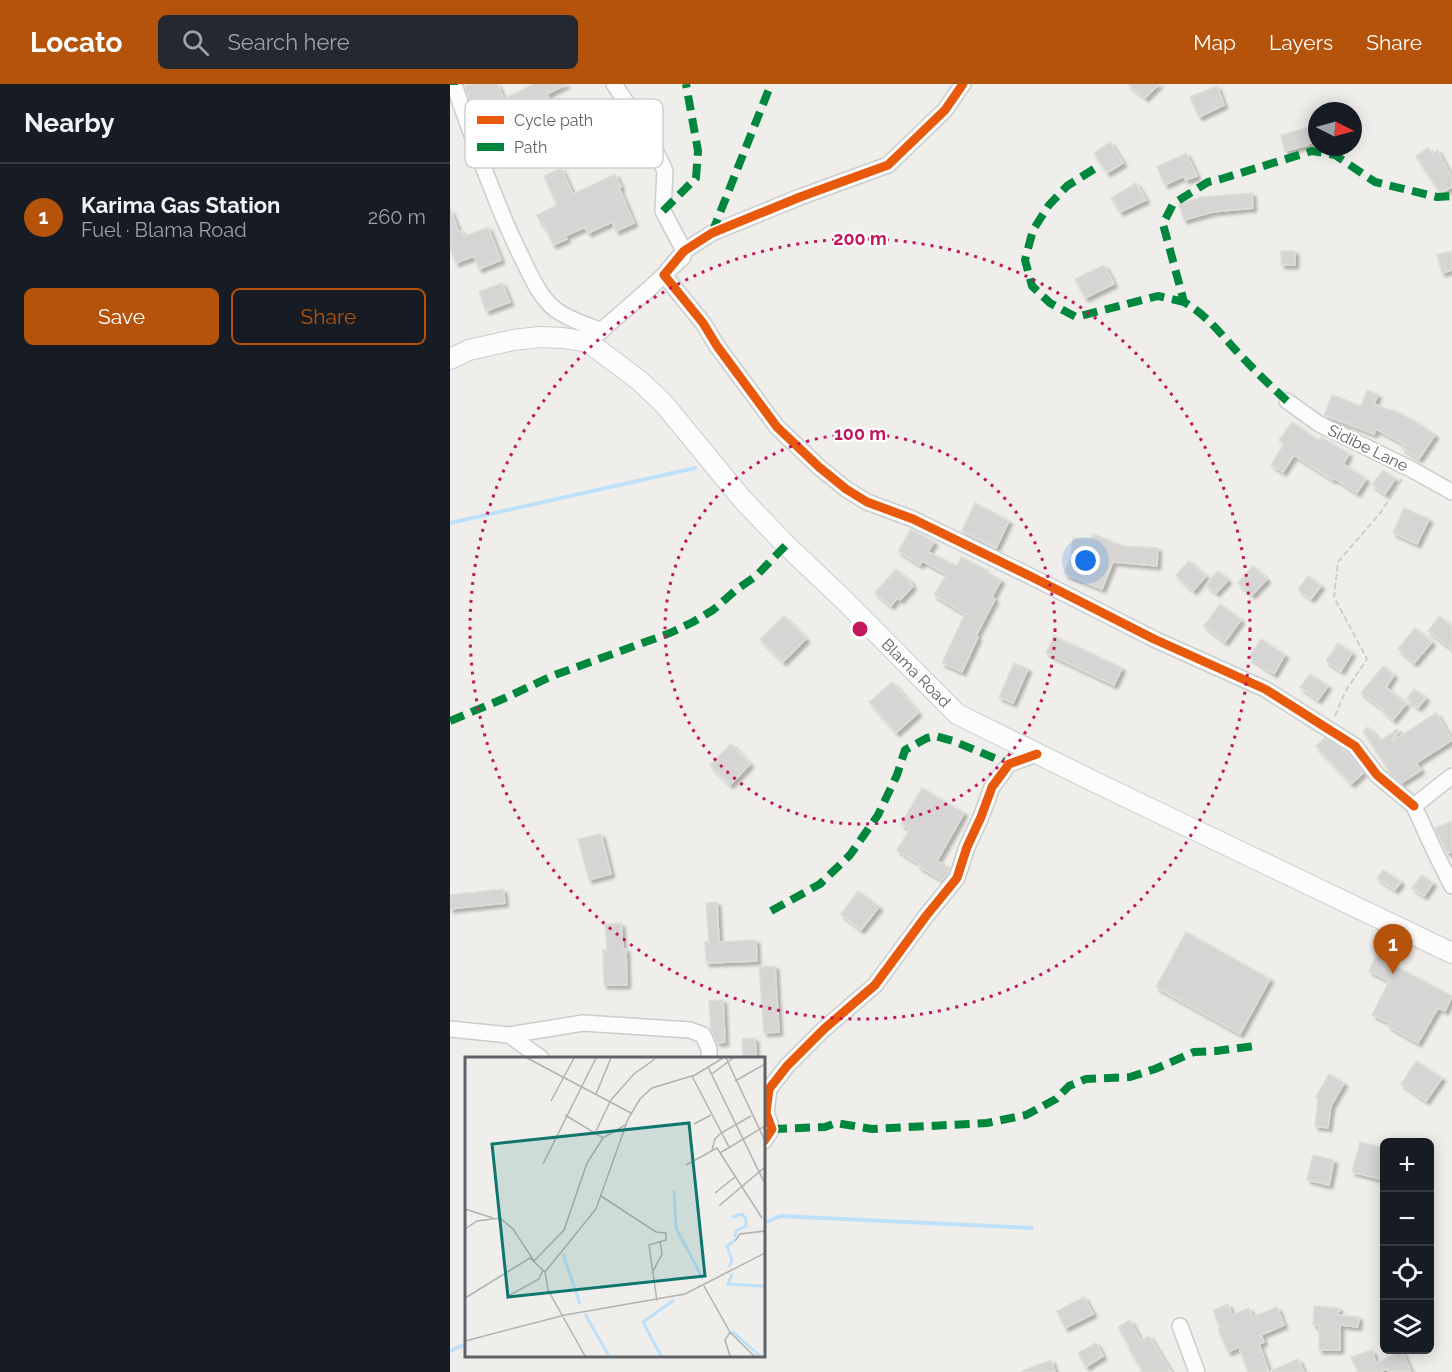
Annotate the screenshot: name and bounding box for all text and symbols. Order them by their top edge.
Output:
search box [158,15,578,69]
text: Locato [30,26,122,59]
icon: search [179,26,212,59]
text: Search here [227,29,350,55]
text: Map [1193,30,1236,55]
text: Layers [1269,30,1333,55]
text: Share [1366,30,1422,55]
legend [465,99,663,168]
north arrow [1308,102,1362,156]
text: Nearby [24,108,114,138]
text: Cycle path [514,111,593,130]
text: Path [514,138,547,157]
text: Karima Gas Station [81,192,280,218]
text: 1 [39,205,48,229]
text: 260 m [368,205,426,229]
text: Fuel · Blama Road [81,218,247,242]
text: 200 m [833,228,887,249]
button: Save [24,288,219,345]
button: Share [231,288,426,345]
street label: Sidibe Lane [1325,420,1411,476]
text: 100 m [834,423,886,444]
your location [1071,546,1100,575]
centre of rings [850,619,870,639]
street label: Blama Road [878,635,954,711]
pin: 1 [1374,924,1412,974]
inset map [465,1057,765,1357]
map controls [1380,1138,1434,1354]
button: + [1380,1138,1434,1192]
button: − [1380,1192,1434,1246]
button: locate [1380,1246,1434,1300]
button: layers [1380,1300,1434,1354]

